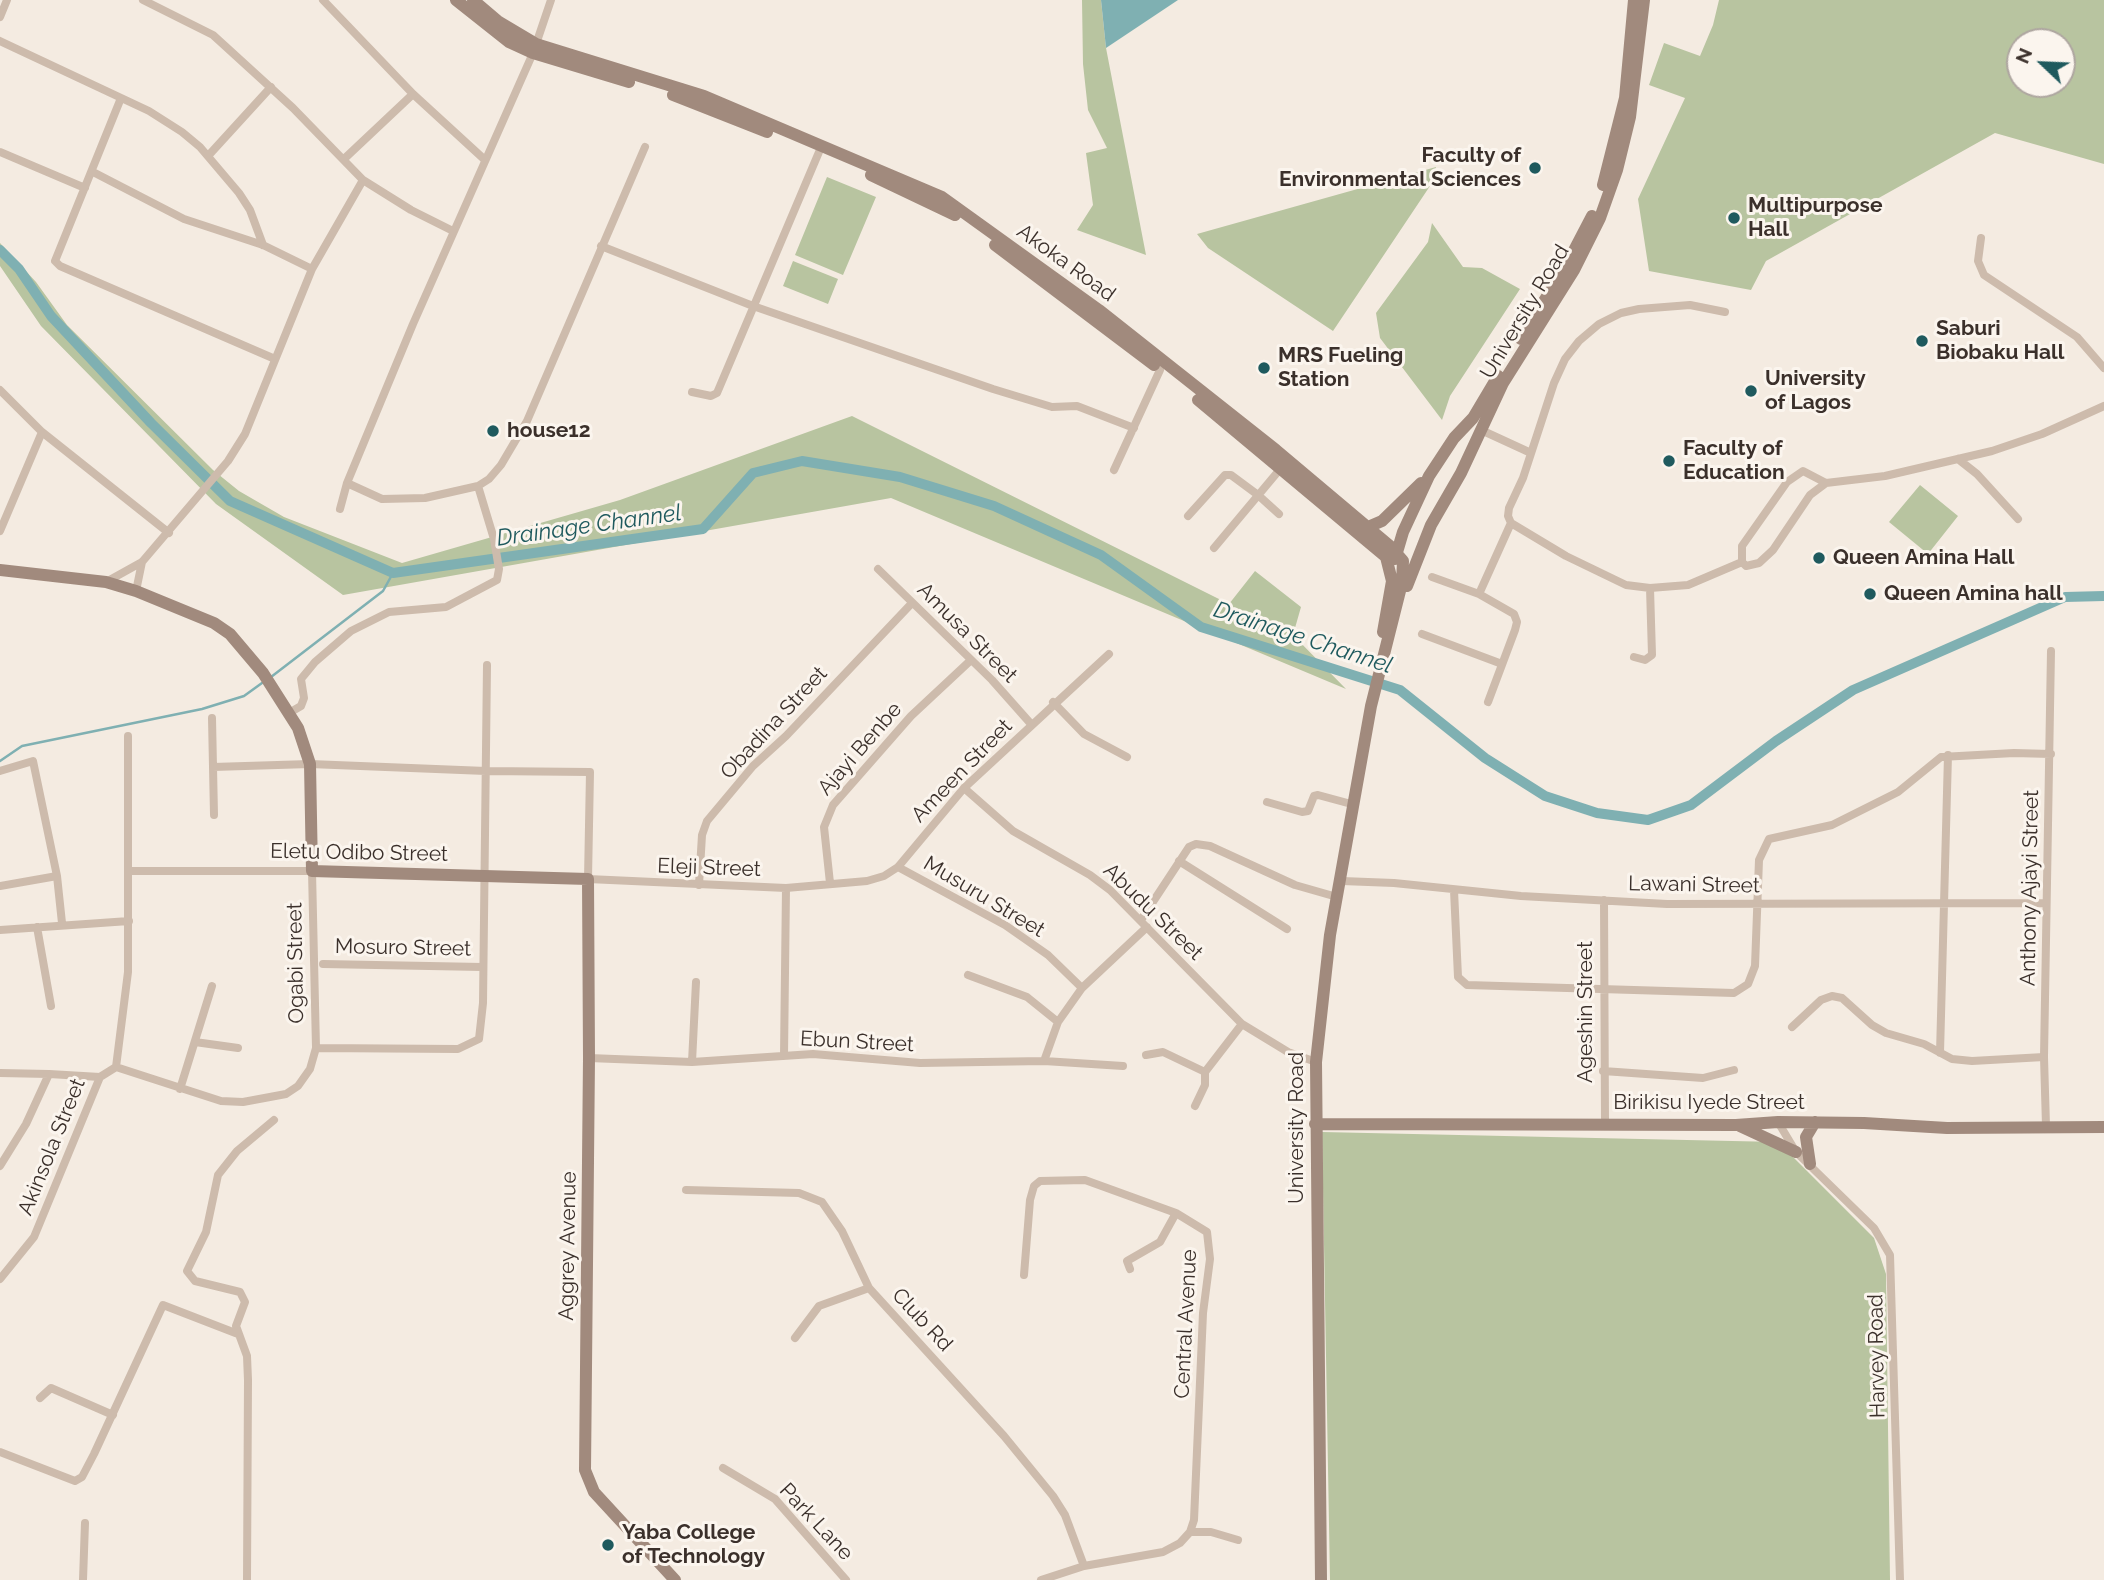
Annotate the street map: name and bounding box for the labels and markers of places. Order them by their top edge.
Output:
place label: Faculty of Environmental Sciences [1279,143,1521,193]
marker: Faculty of Environmental Sciences [1527,160,1543,176]
place label: Multipurpose Hall [1748,193,1882,243]
marker: Multipurpose Hall [1726,210,1742,226]
place label: Saburi Biobaku Hall [1936,316,2064,366]
marker: Saburi Biobaku Hall [1914,333,1930,349]
place label: MRS Fueling Station [1278,343,1403,393]
marker: MRS Fueling Station [1256,360,1272,376]
place label: University of Lagos [1765,366,1866,416]
marker: University of Lagos [1743,383,1759,399]
place label: house12 [507,418,591,444]
marker: house12 [485,423,501,439]
place label: Faculty of Education [1683,436,1785,486]
marker: Faculty of Education [1661,453,1677,469]
place label: Queen Amina Hall [1833,545,2014,571]
marker: Queen Amina Hall [1811,550,1827,566]
place label: Queen Amina hall [1884,581,2063,607]
marker: Queen Amina hall [1862,586,1878,602]
place label: Yaba College of Technology [622,1520,765,1570]
marker: Yaba College of Technology [600,1537,616,1553]

